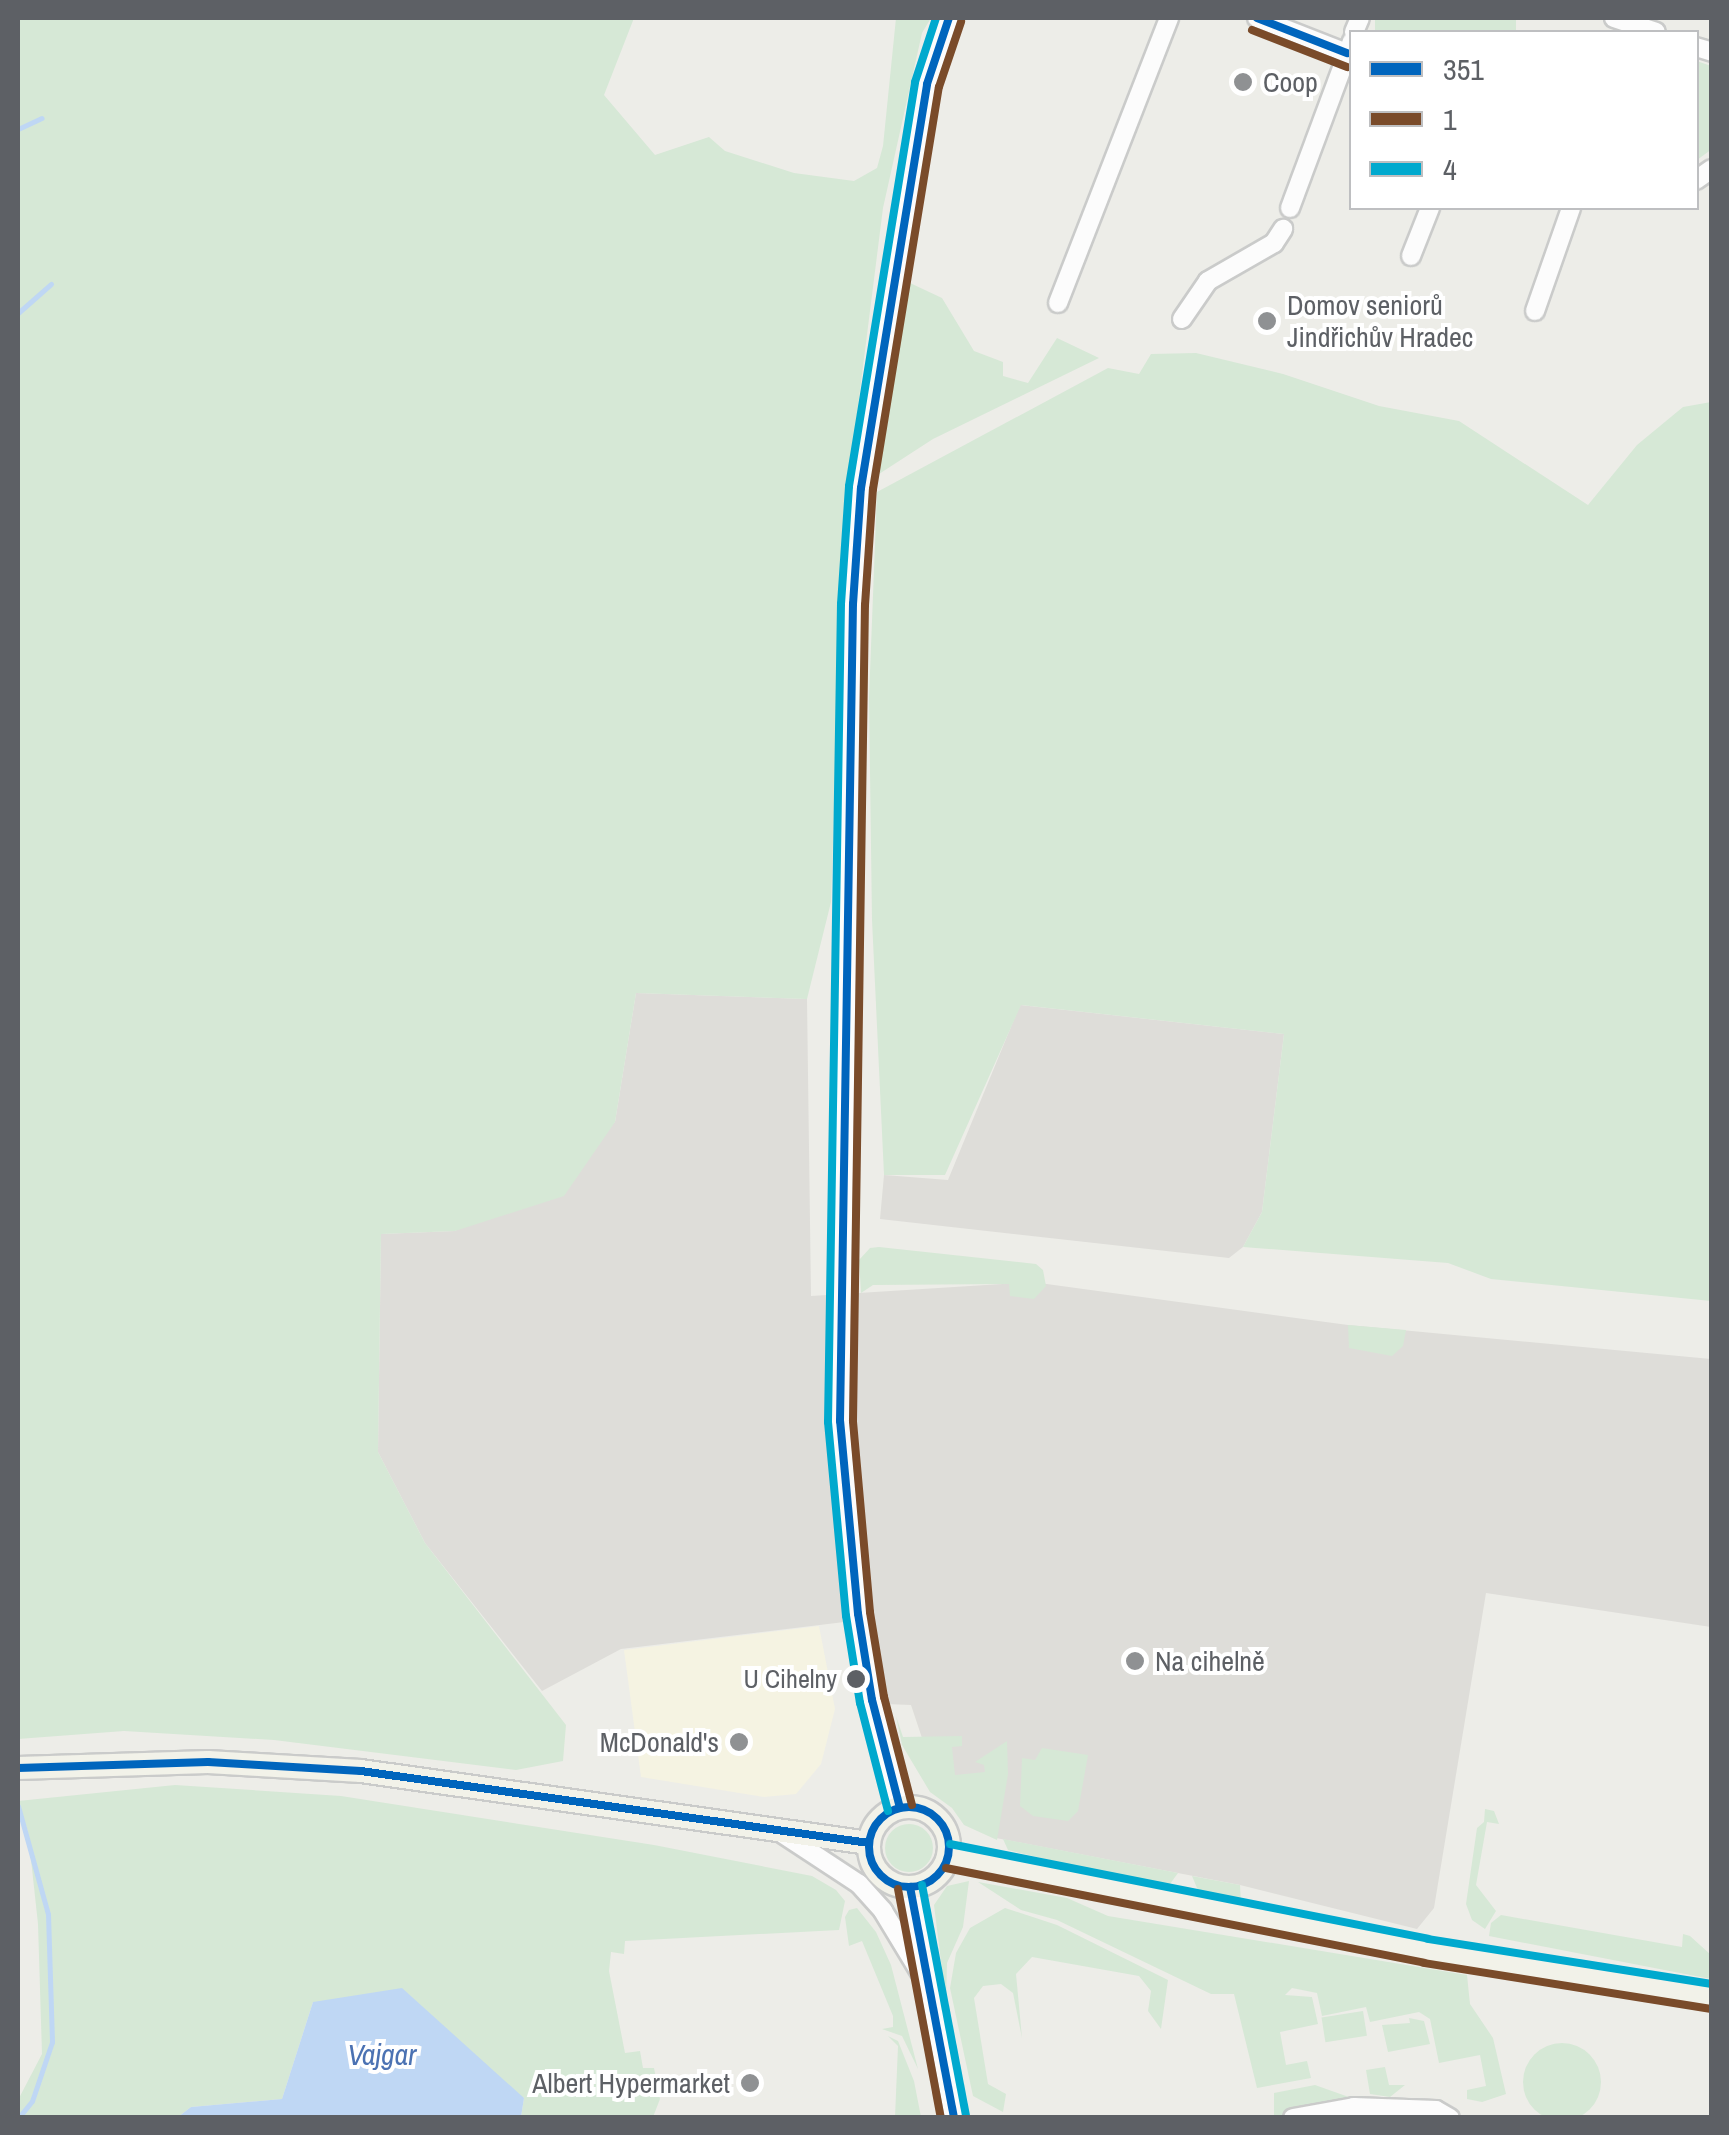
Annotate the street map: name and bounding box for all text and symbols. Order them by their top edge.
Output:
legend [1349,30,1699,210]
text: 351 [1443,49,1484,89]
place label: Coop [1263,65,1318,99]
marker: Coop [1232,71,1254,93]
text: 1 [1443,99,1457,139]
text: 4 [1443,149,1457,189]
place label: Domov seniorů Jindřichův Hradec [1287,288,1473,354]
marker: Domov seniorů Jindřichův Hradec [1256,310,1278,332]
place label: Na cihelně [1155,1644,1265,1678]
marker: Na cihelně [1124,1650,1146,1672]
place label: U Cihelny [743,1663,837,1695]
marker: U Cihelny [846,1669,866,1689]
place label: McDonald's [600,1725,719,1759]
marker: McDonald's [728,1731,750,1753]
water label: Vajgar [348,2036,416,2072]
place label: Albert Hypermarket [532,2066,730,2100]
marker: Albert Hypermarket [739,2072,761,2094]

